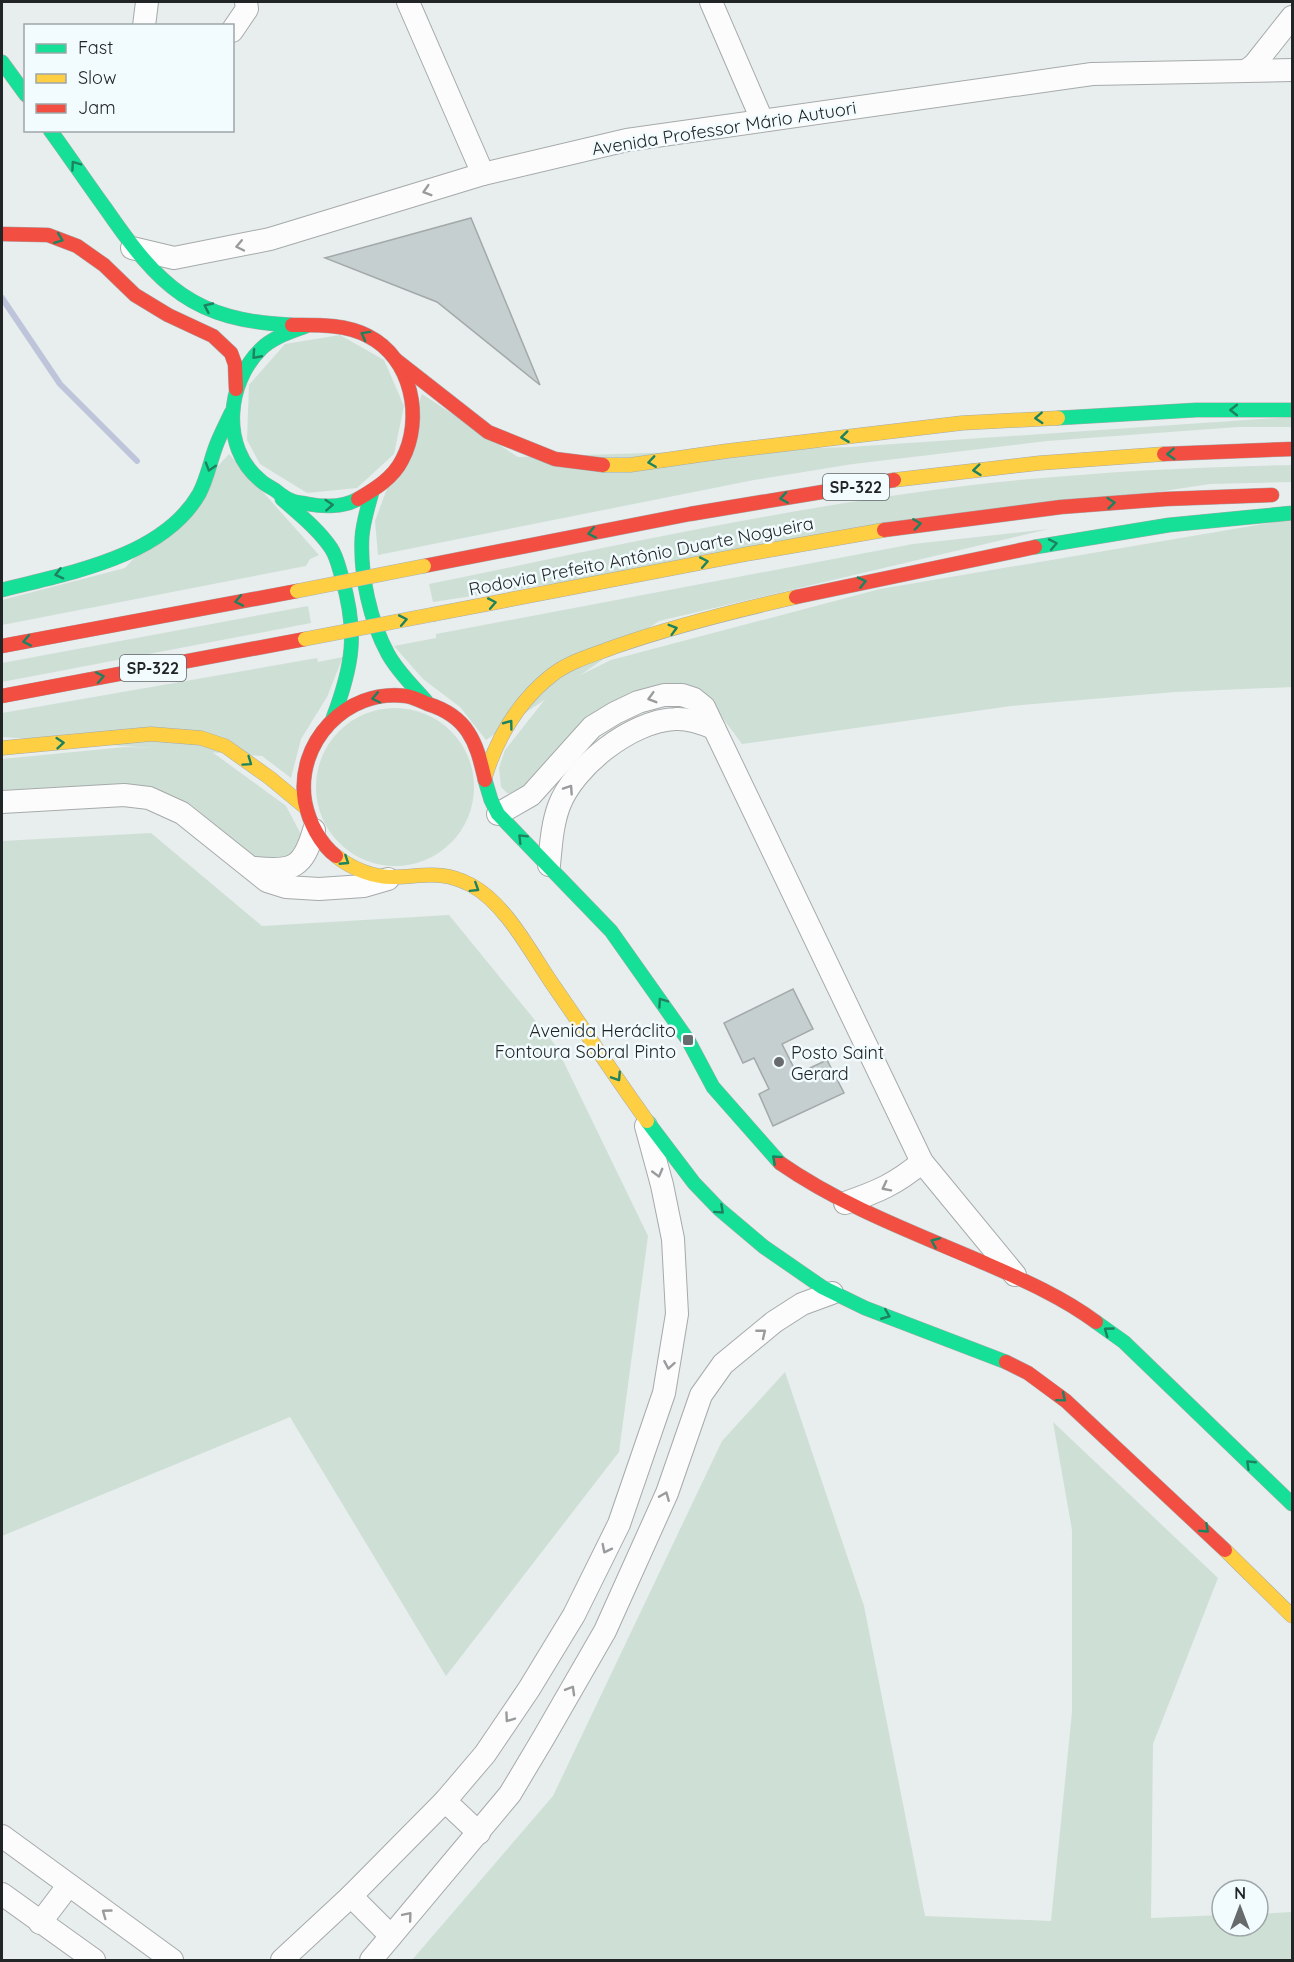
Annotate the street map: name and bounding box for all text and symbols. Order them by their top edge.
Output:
legend [24,24,234,132]
text: Fast [78,36,113,59]
text: Slow [78,66,116,89]
text: Jam [78,96,116,119]
street label: Avenida Professor Mário Autuori [590,96,858,160]
one-way arrow [71,161,82,172]
one-way arrow [422,184,433,196]
one-way arrow [53,232,64,245]
one-way arrow [235,239,245,252]
one-way arrow [203,303,214,315]
one-way arrow [361,331,371,342]
one-way arrow [252,348,263,359]
one-way arrow [1230,404,1239,416]
one-way arrow [1035,412,1044,425]
one-way arrow [841,430,850,442]
one-way arrow [1167,447,1176,460]
one-way arrow [647,455,656,467]
one-way arrow [204,461,217,472]
one-way arrow [972,463,981,476]
road number: SP-322 [823,474,889,500]
one-way arrow [779,491,788,503]
one-way arrow [1106,497,1115,510]
one-way arrow [325,499,334,512]
street label: Rodovia Prefeito Antônio Duarte Nogueira [467,511,815,601]
one-way arrow [912,519,921,531]
one-way arrow [587,526,597,539]
one-way arrow [1048,538,1058,551]
one-way arrow [699,556,709,569]
one-way arrow [54,567,65,579]
one-way arrow [857,576,867,589]
one-way arrow [235,594,245,607]
one-way arrow [487,597,497,610]
one-way arrow [398,614,408,627]
one-way arrow [668,623,678,636]
one-way arrow [22,634,32,647]
road number: SP-322 [120,655,186,681]
one-way arrow [96,672,105,684]
one-way arrow [372,691,382,704]
one-way arrow [647,691,657,704]
one-way arrow [502,719,513,730]
one-way arrow [55,737,64,750]
one-way arrow [241,755,252,766]
one-way arrow [562,785,573,796]
one-way arrow [518,834,528,845]
one-way arrow [339,854,349,866]
one-way arrow [469,880,480,891]
one-way arrow [658,997,669,1008]
place label: Avenida Heráclito Fontoura Sobral Pinto [495,1019,676,1063]
marker: Avenida Heráclito Fontoura Sobral Pinto [681,1033,695,1047]
place label: Posto Saint Gerard [791,1041,884,1085]
marker: Posto Saint Gerard [772,1055,786,1069]
one-way arrow [610,1070,621,1081]
one-way arrow [772,1155,783,1166]
one-way arrow [651,1168,664,1178]
one-way arrow [882,1180,893,1192]
one-way arrow [713,1203,724,1214]
one-way arrow [930,1237,941,1249]
one-way arrow [880,1308,891,1320]
one-way arrow [1103,1327,1114,1338]
one-way arrow [755,1329,766,1340]
one-way arrow [663,1361,675,1370]
one-way arrow [1055,1390,1066,1401]
one-way arrow [1247,1460,1258,1471]
one-way arrow [658,1491,670,1502]
one-way arrow [1199,1522,1209,1533]
one-way arrow [602,1543,614,1554]
one-way arrow [564,1686,575,1696]
one-way arrow [505,1712,516,1723]
north arrow [1210,1878,1270,1938]
text: N [1234,1883,1246,1903]
one-way arrow [101,1910,112,1921]
one-way arrow [401,1912,412,1923]

